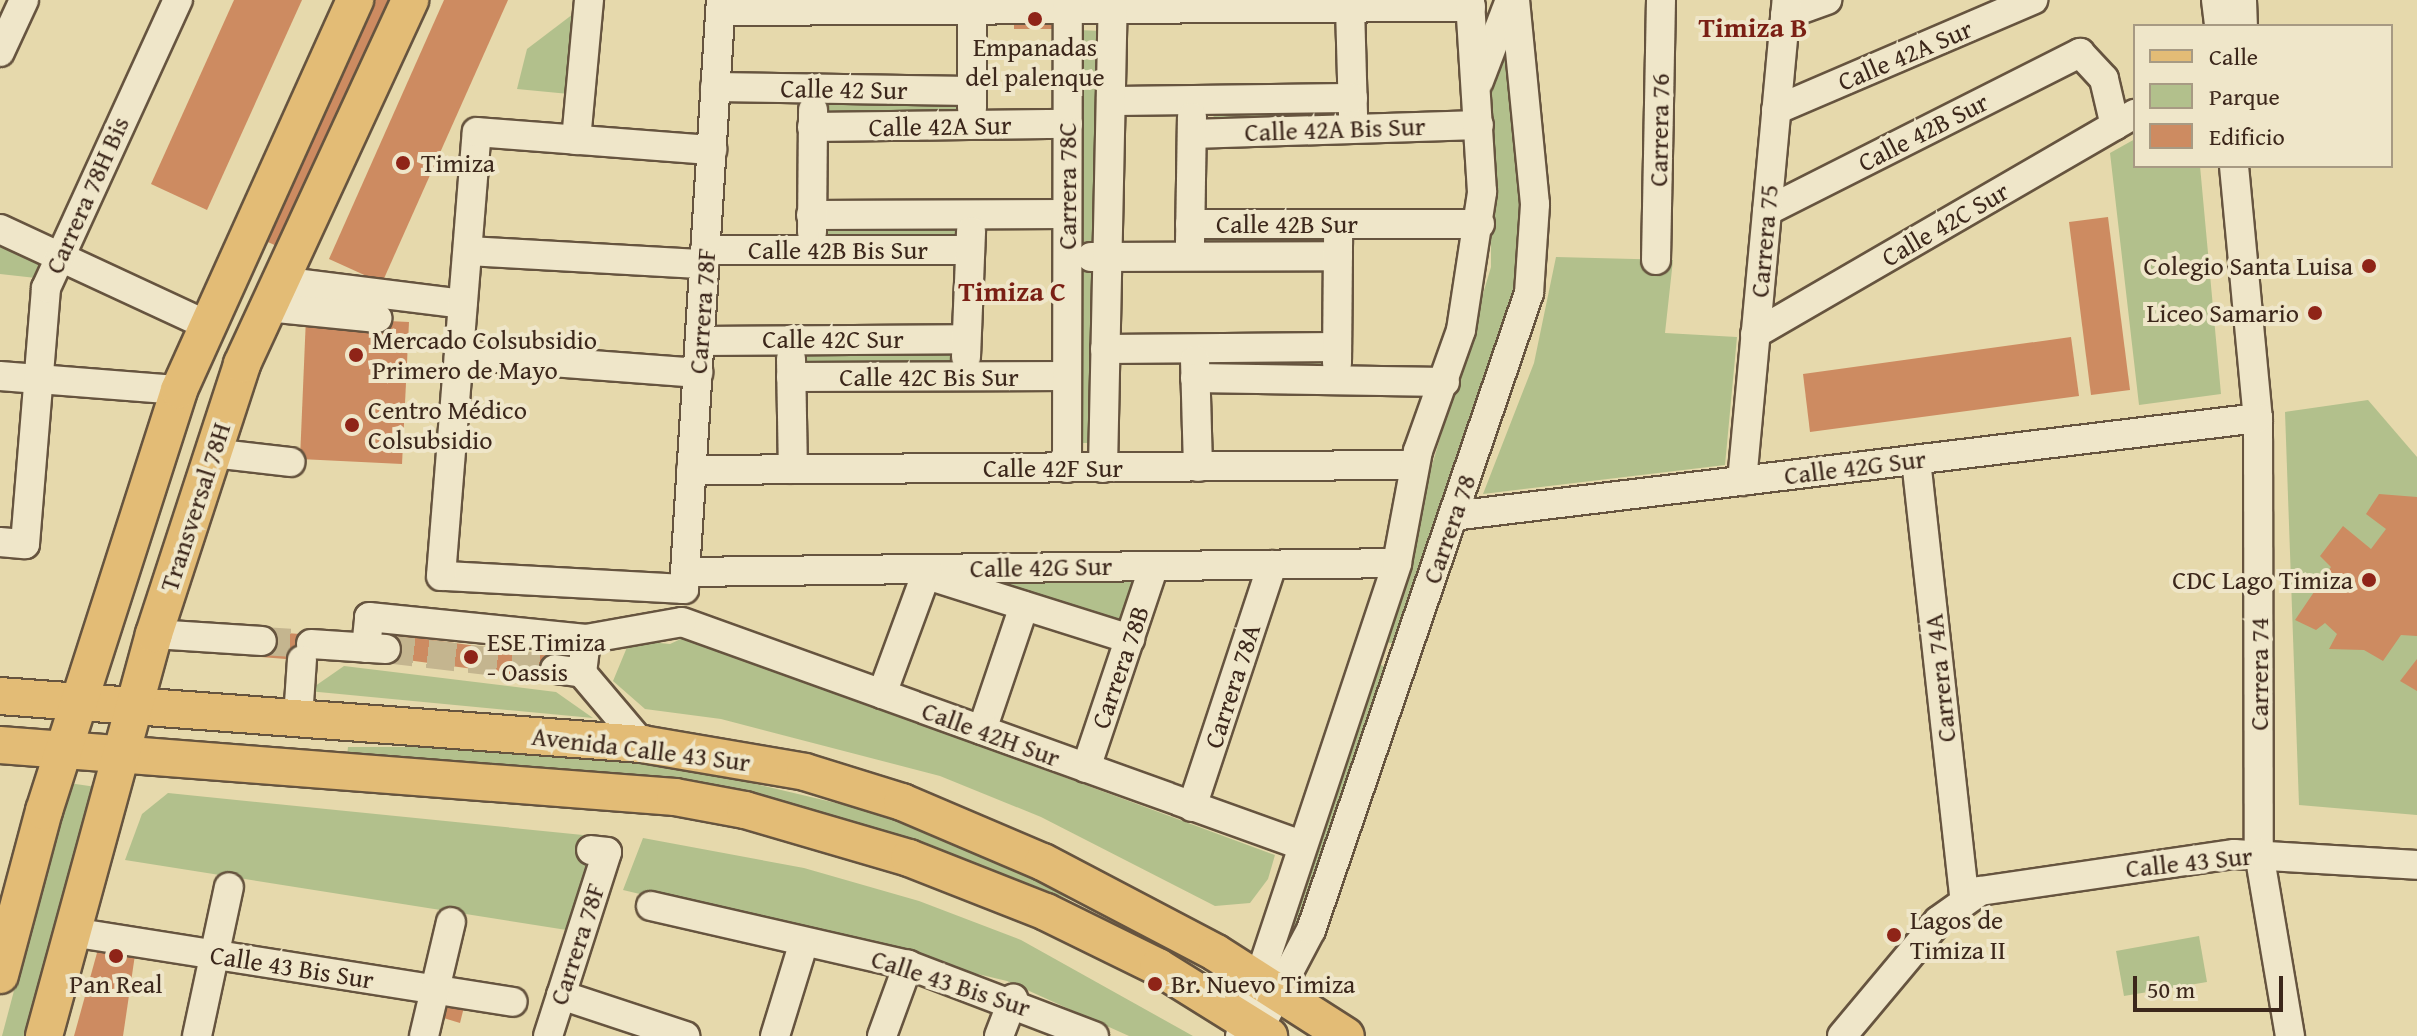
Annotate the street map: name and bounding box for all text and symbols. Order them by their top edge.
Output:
marker: Empanadas del palenque [1026,10,1044,28]
district label: Timiza B [1698,10,1808,44]
street label: Calle 42A Sur [1833,13,1977,97]
legend [2133,24,2393,168]
place label: Empanadas del palenque [965,31,1105,92]
text: Calle [2209,39,2258,74]
street label: Calle 42 Sur [780,72,908,106]
street label: Carrera 76 [1642,73,1676,187]
text: Parque [2209,79,2280,114]
street label: Calle 42B Sur [1853,86,1993,178]
street label: Calle 42A Sur [868,109,1012,143]
street label: Calle 42A Bis Sur [1244,110,1426,148]
street label: Carrera 78H Bis [38,112,136,278]
text: Edificio [2209,119,2285,154]
street label: Carrera 78C [1051,122,1083,250]
place label: Timiza [421,147,495,179]
marker: Timiza [392,152,414,174]
street label: Calle 42C Sur [1876,175,2014,273]
street label: Carrera 75 [1744,183,1784,299]
street label: Calle 42B Sur [1216,208,1358,240]
street label: Calle 42B Bis Sur [748,234,928,266]
street label: Carrera 78F [682,247,722,375]
place label: Colegio Santa Luisa [2143,250,2353,282]
marker: Colegio Santa Luisa [2360,257,2378,275]
district label: Timiza C [958,274,1066,308]
place label: Liceo Samario [2147,297,2299,329]
marker: Liceo Samario [2306,304,2324,322]
street label: Calle 42C Sur [762,323,904,355]
place label: Mercado Colsubsidio Primero de Mayo [372,324,597,386]
marker: Mercado Colsubsidio Primero de Mayo [347,346,365,364]
street label: Calle 42C Bis Sur [839,361,1019,393]
place label: Centro Médico Colsubsidio [368,394,527,456]
marker: Centro Médico Colsubsidio [343,416,361,434]
street label: Transversal 78H [153,419,237,595]
street label: Calle 42G Sur [1782,443,1928,491]
street label: Calle 42F Sur [983,452,1123,484]
street label: Carrera 78 [1416,470,1482,588]
street label: Calle 42G Sur [969,550,1113,584]
place label: CDC Lago Timiza [2172,564,2353,596]
marker: CDC Lago Timiza [2360,571,2378,589]
street label: Carrera 78B [1084,601,1156,733]
street label: Carrera 74A [1918,612,1962,744]
street label: Carrera 74 [2243,617,2275,731]
street label: Carrera 78A [1197,620,1267,752]
place label: ESE Timiza - Oassis [487,626,606,688]
marker: ESE Timiza - Oassis [462,648,480,666]
street label: Calle 42H Sur [918,695,1064,773]
street label: Avenida Calle 43 Sur [530,720,752,778]
street label: Calle 43 Sur [2124,840,2254,884]
street label: Carrera 78F [543,879,611,1009]
place label: Lagos de Timiza II [1910,904,2006,966]
marker: Lagos de Timiza II [1885,926,1903,944]
street label: Calle 43 Bis Sur [208,939,376,995]
street label: Calle 43 Bis Sur [868,943,1034,1023]
marker: Pan Real [107,947,125,965]
scale bar [2137,960,2287,1010]
place label: Pan Real [69,968,163,1000]
place label: Br. Nuevo Timiza [1171,968,1355,1000]
text: 50 m [2147,972,2195,1007]
marker: Br. Nuevo Timiza [1146,975,1164,993]

